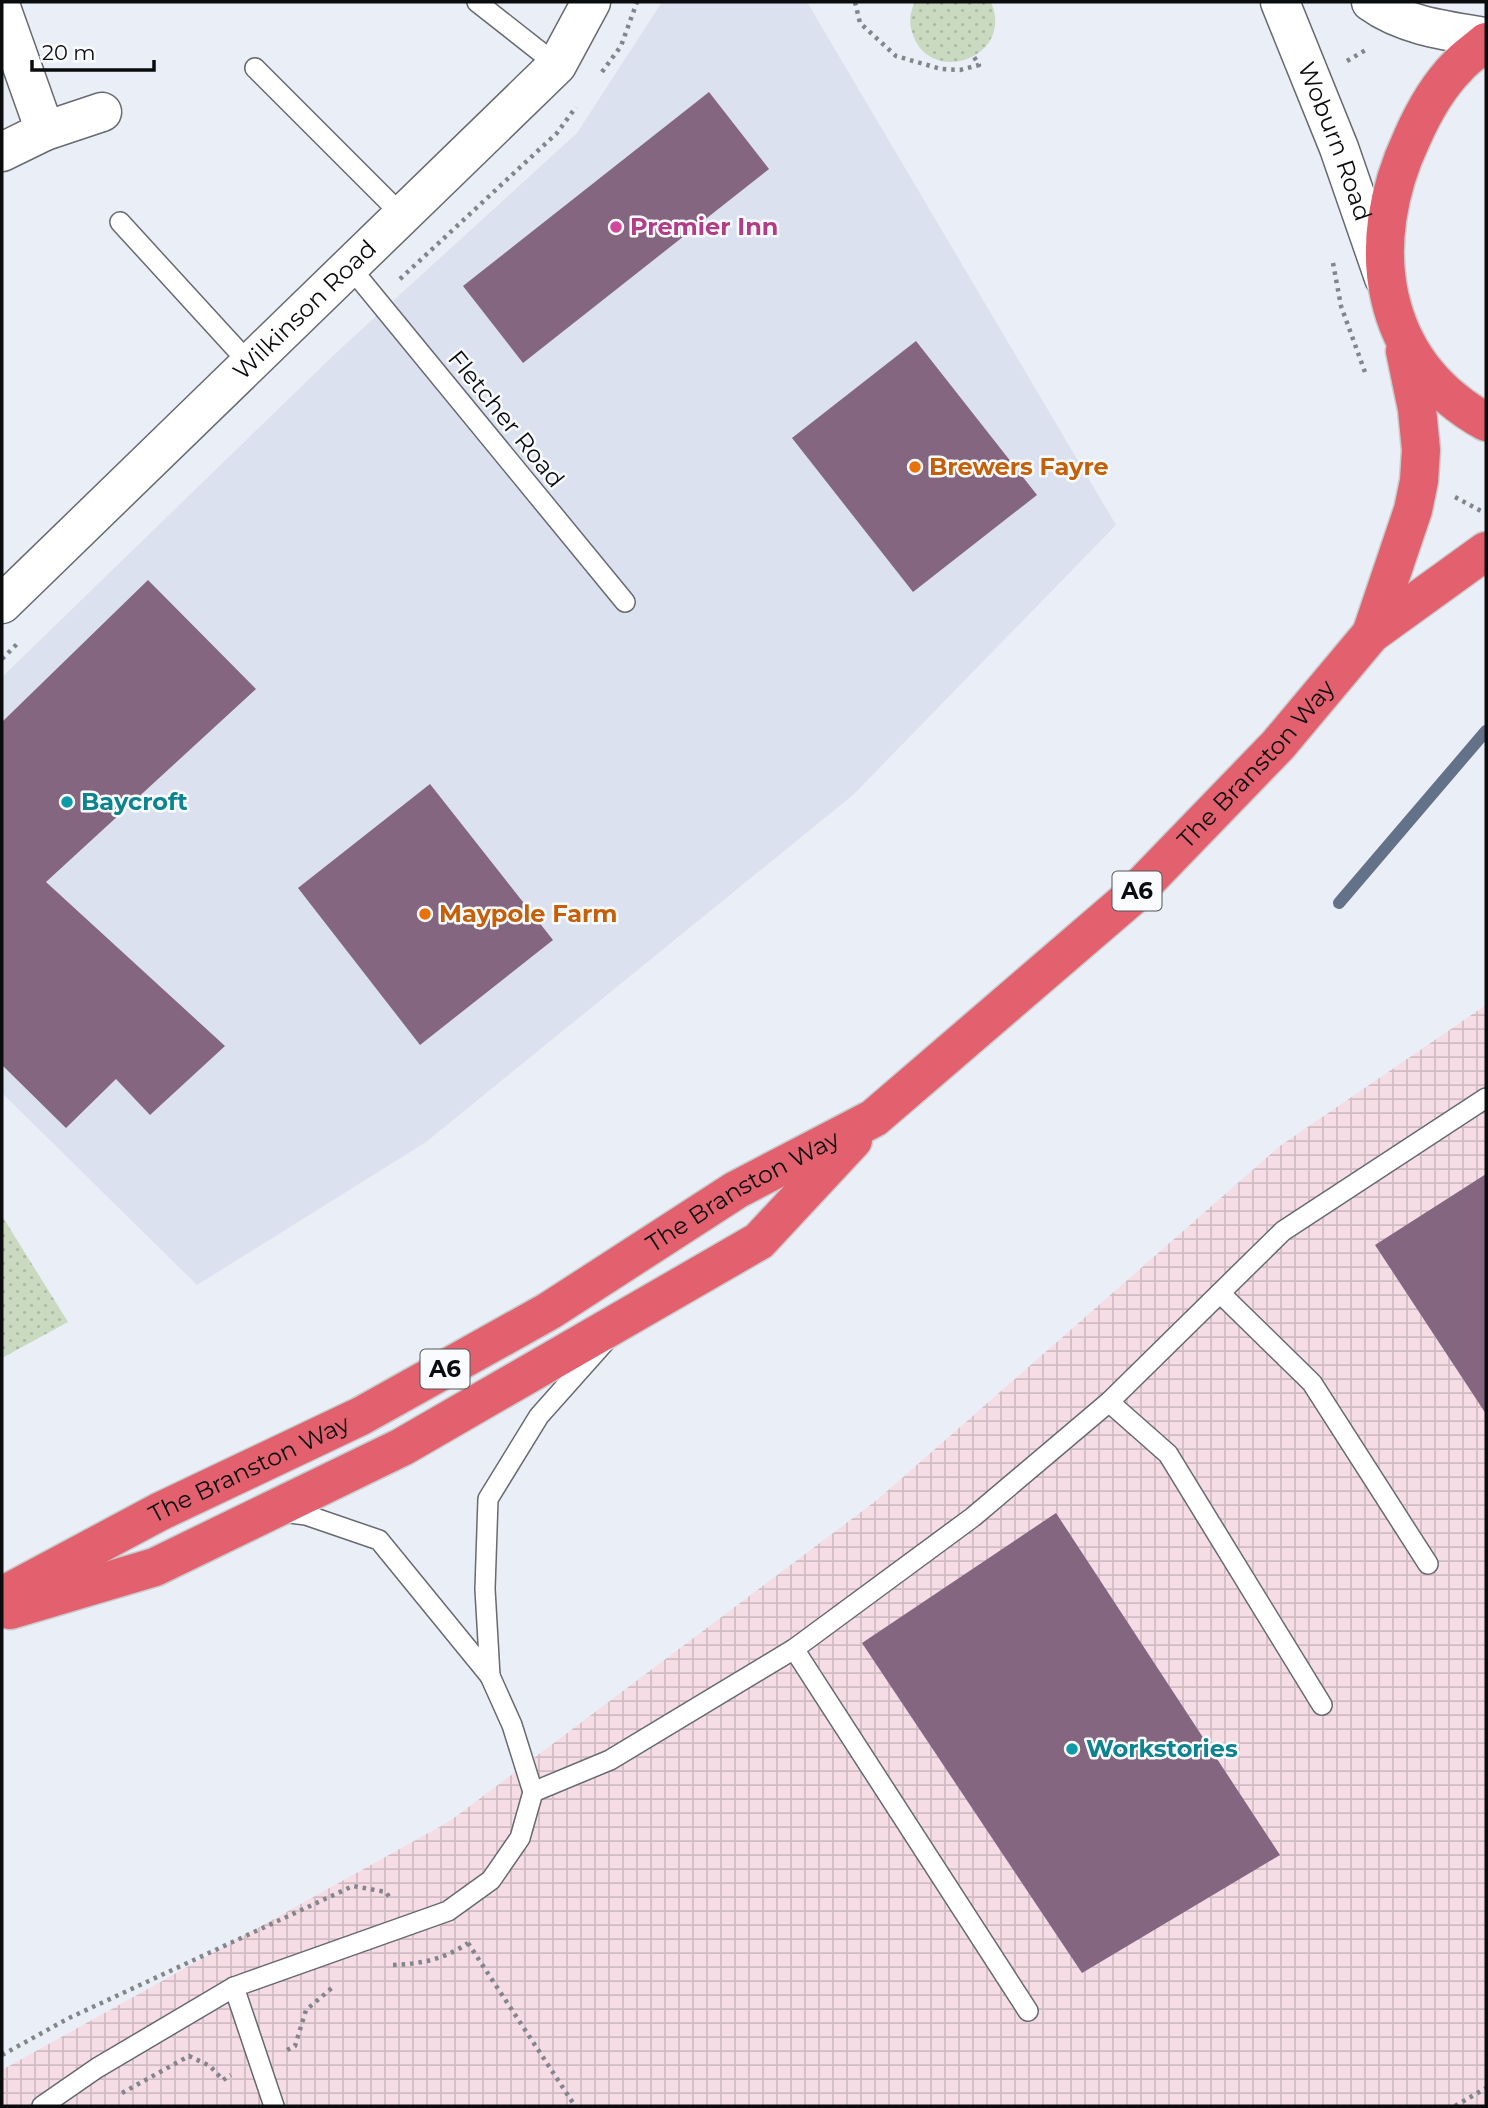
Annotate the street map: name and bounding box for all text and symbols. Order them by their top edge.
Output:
scale bar [32,28,154,72]
text: 20 m [42,40,96,65]
street label: Woburn Road [1292,58,1378,225]
place label: Premier Inn [630,212,778,241]
marker: Premier Inn [608,219,624,235]
street label: Wilkinson Road [227,234,382,386]
street label: Fletcher Road [442,344,571,493]
place label: Brewers Fayre [929,452,1109,481]
marker: Brewers Fayre [907,459,923,475]
street label: The Branston Way [1171,674,1340,854]
place label: Baycroft [81,787,188,816]
marker: Baycroft [59,794,75,810]
road number: A6 [1112,872,1162,911]
place label: Maypole Farm [439,899,618,928]
marker: Maypole Farm [417,906,433,922]
street label: The Branston Way [640,1124,844,1258]
road number: A6 [420,1350,470,1388]
street label: The Branston Way [144,1409,354,1529]
place label: Workstories [1086,1734,1238,1763]
marker: Workstories [1064,1741,1080,1757]

